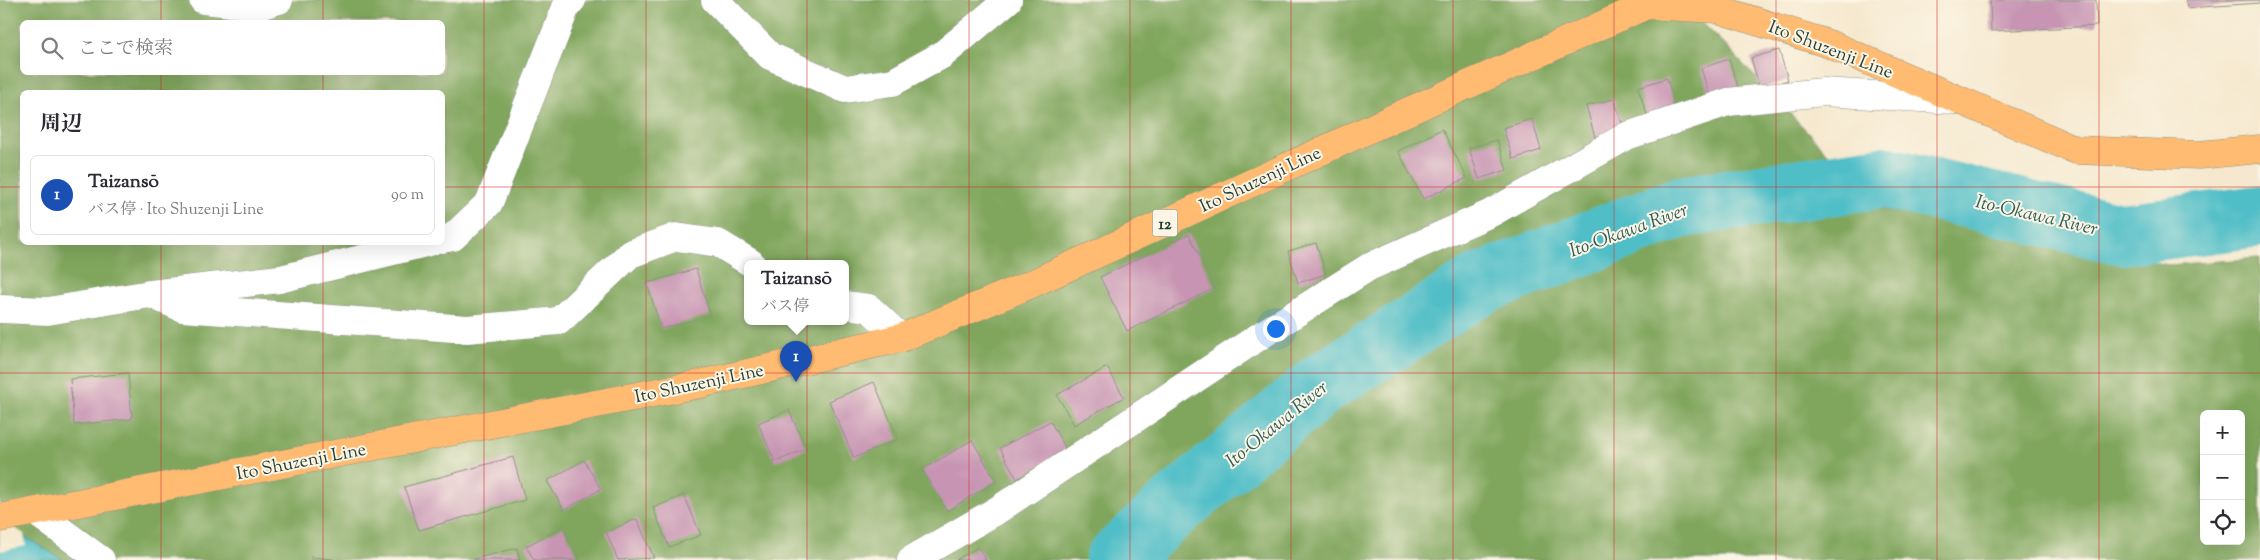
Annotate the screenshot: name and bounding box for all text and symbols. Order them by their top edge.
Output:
street label: Ito Shuzenji Line [1764,15,1896,87]
search box [20,20,445,75]
icon: search [38,34,66,62]
text: ここで検索 [78,36,173,63]
text: 周辺 [40,110,82,140]
street label: Ito Shuzenji Line [1196,141,1326,220]
text: Taizansō [88,169,159,196]
text: 1 [54,184,60,207]
text: 90 m [391,184,424,207]
water label: Ito-Okawa River [1973,189,2100,244]
water label: Ito-Okawa River [1566,197,1692,265]
text: バス停 · Ito Shuzenji Line [88,199,264,222]
road number: 12 [1152,210,1178,237]
popup [744,260,849,325]
text: Taizansō [761,266,832,293]
text: バス停 [761,296,809,319]
your location [1263,316,1289,342]
pin: 1 [780,341,812,382]
street label: Ito Shuzenji Line [632,359,766,411]
water label: Ito-Okawa River [1221,375,1335,475]
map controls [2200,410,2245,545]
button: + [2200,410,2245,455]
street label: Ito Shuzenji Line [234,438,368,488]
button: − [2200,455,2245,500]
button: locate [2200,500,2245,545]

